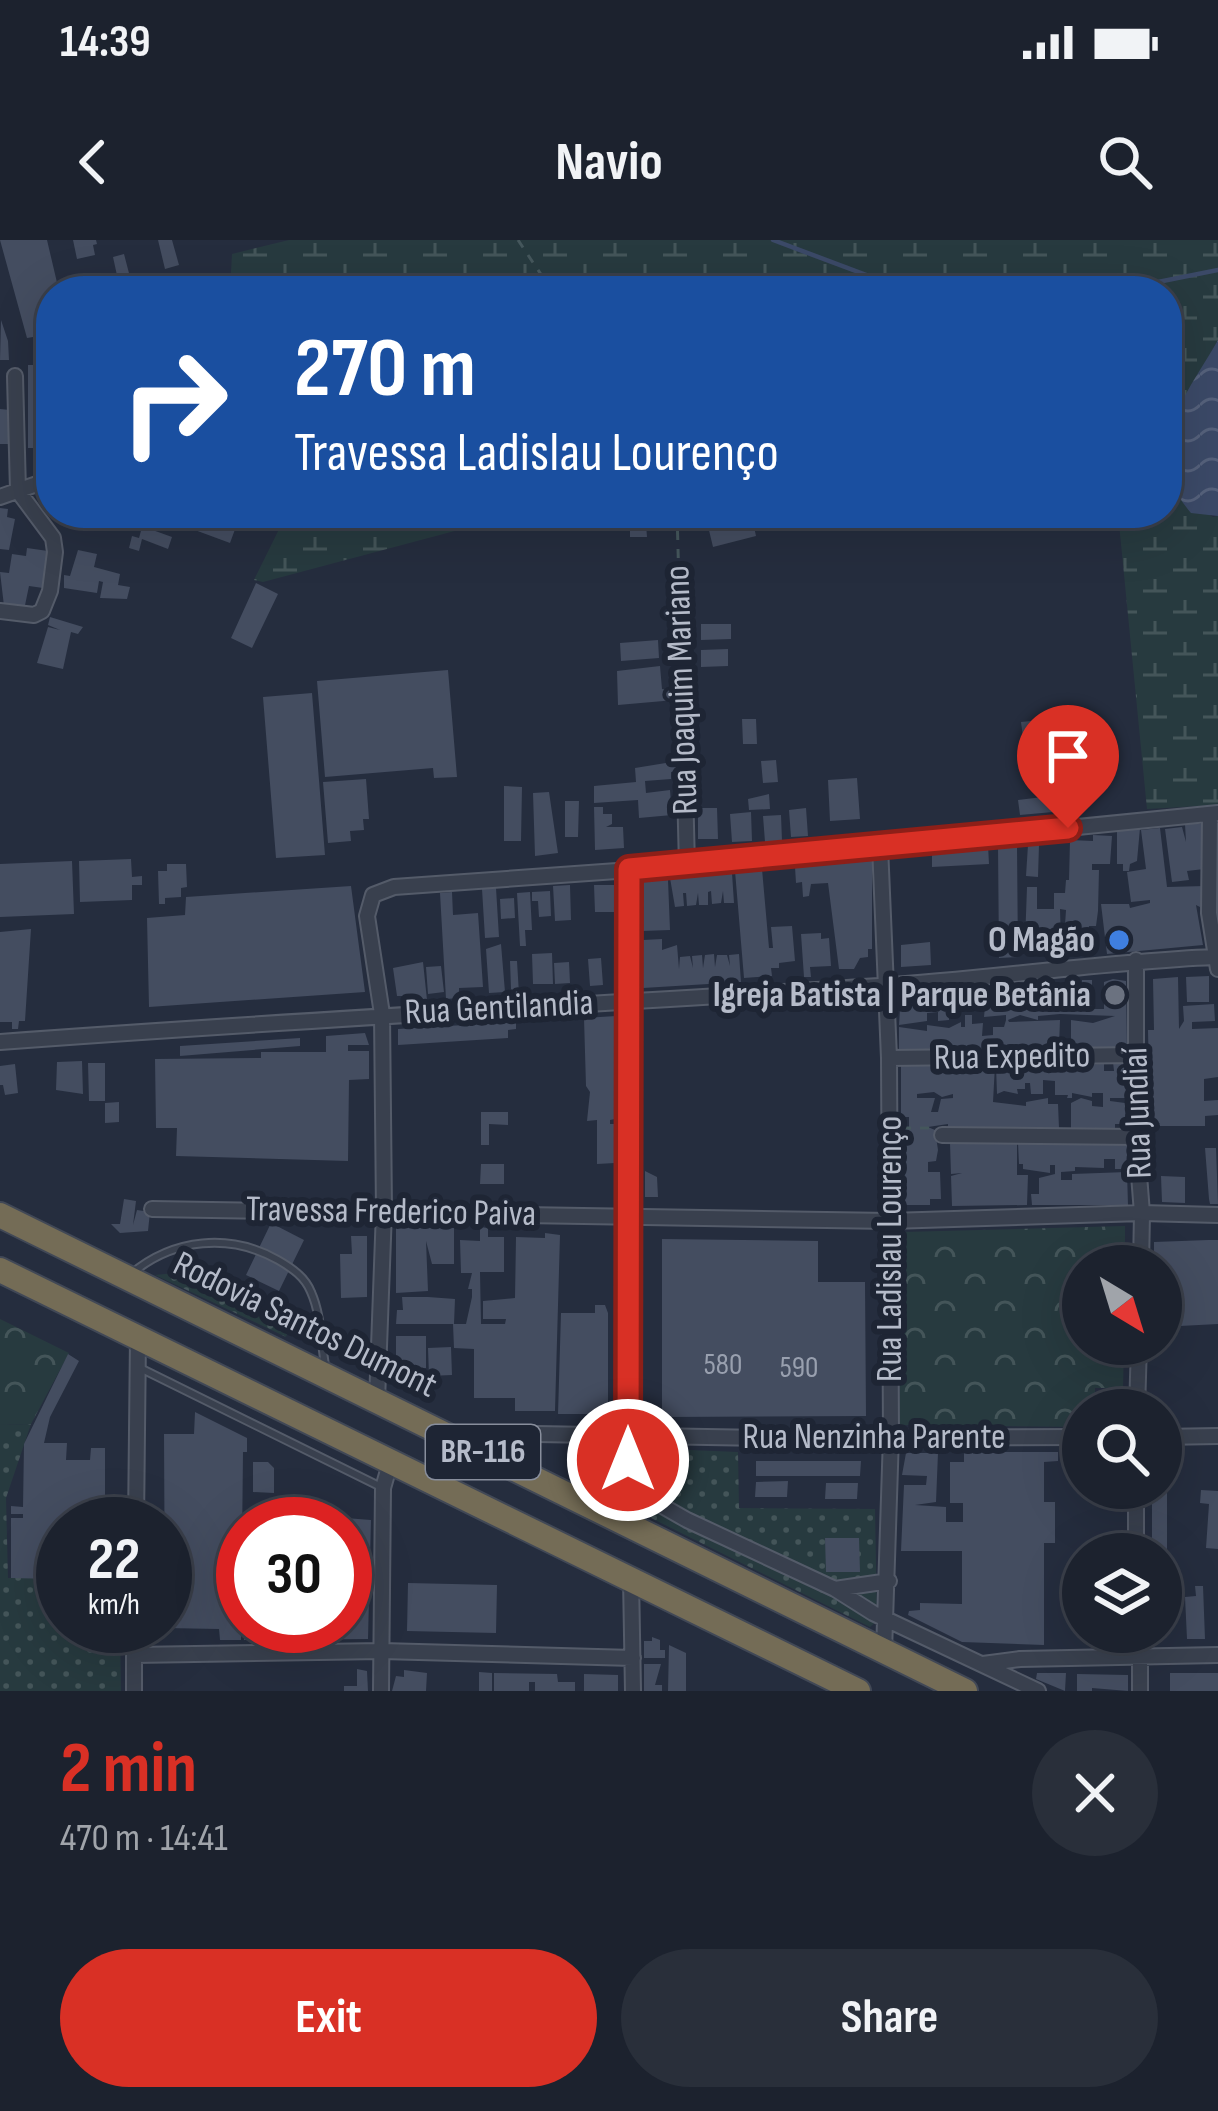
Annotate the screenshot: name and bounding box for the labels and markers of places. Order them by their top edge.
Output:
pin [1017,705,1119,828]
place label: O Magão [988,919,1095,962]
marker: O Magão [1106,927,1132,953]
place label: Igreja Batista | Parque Betânia [713,974,1091,1017]
marker: Igreja Batista | Parque Betânia [1102,982,1128,1008]

